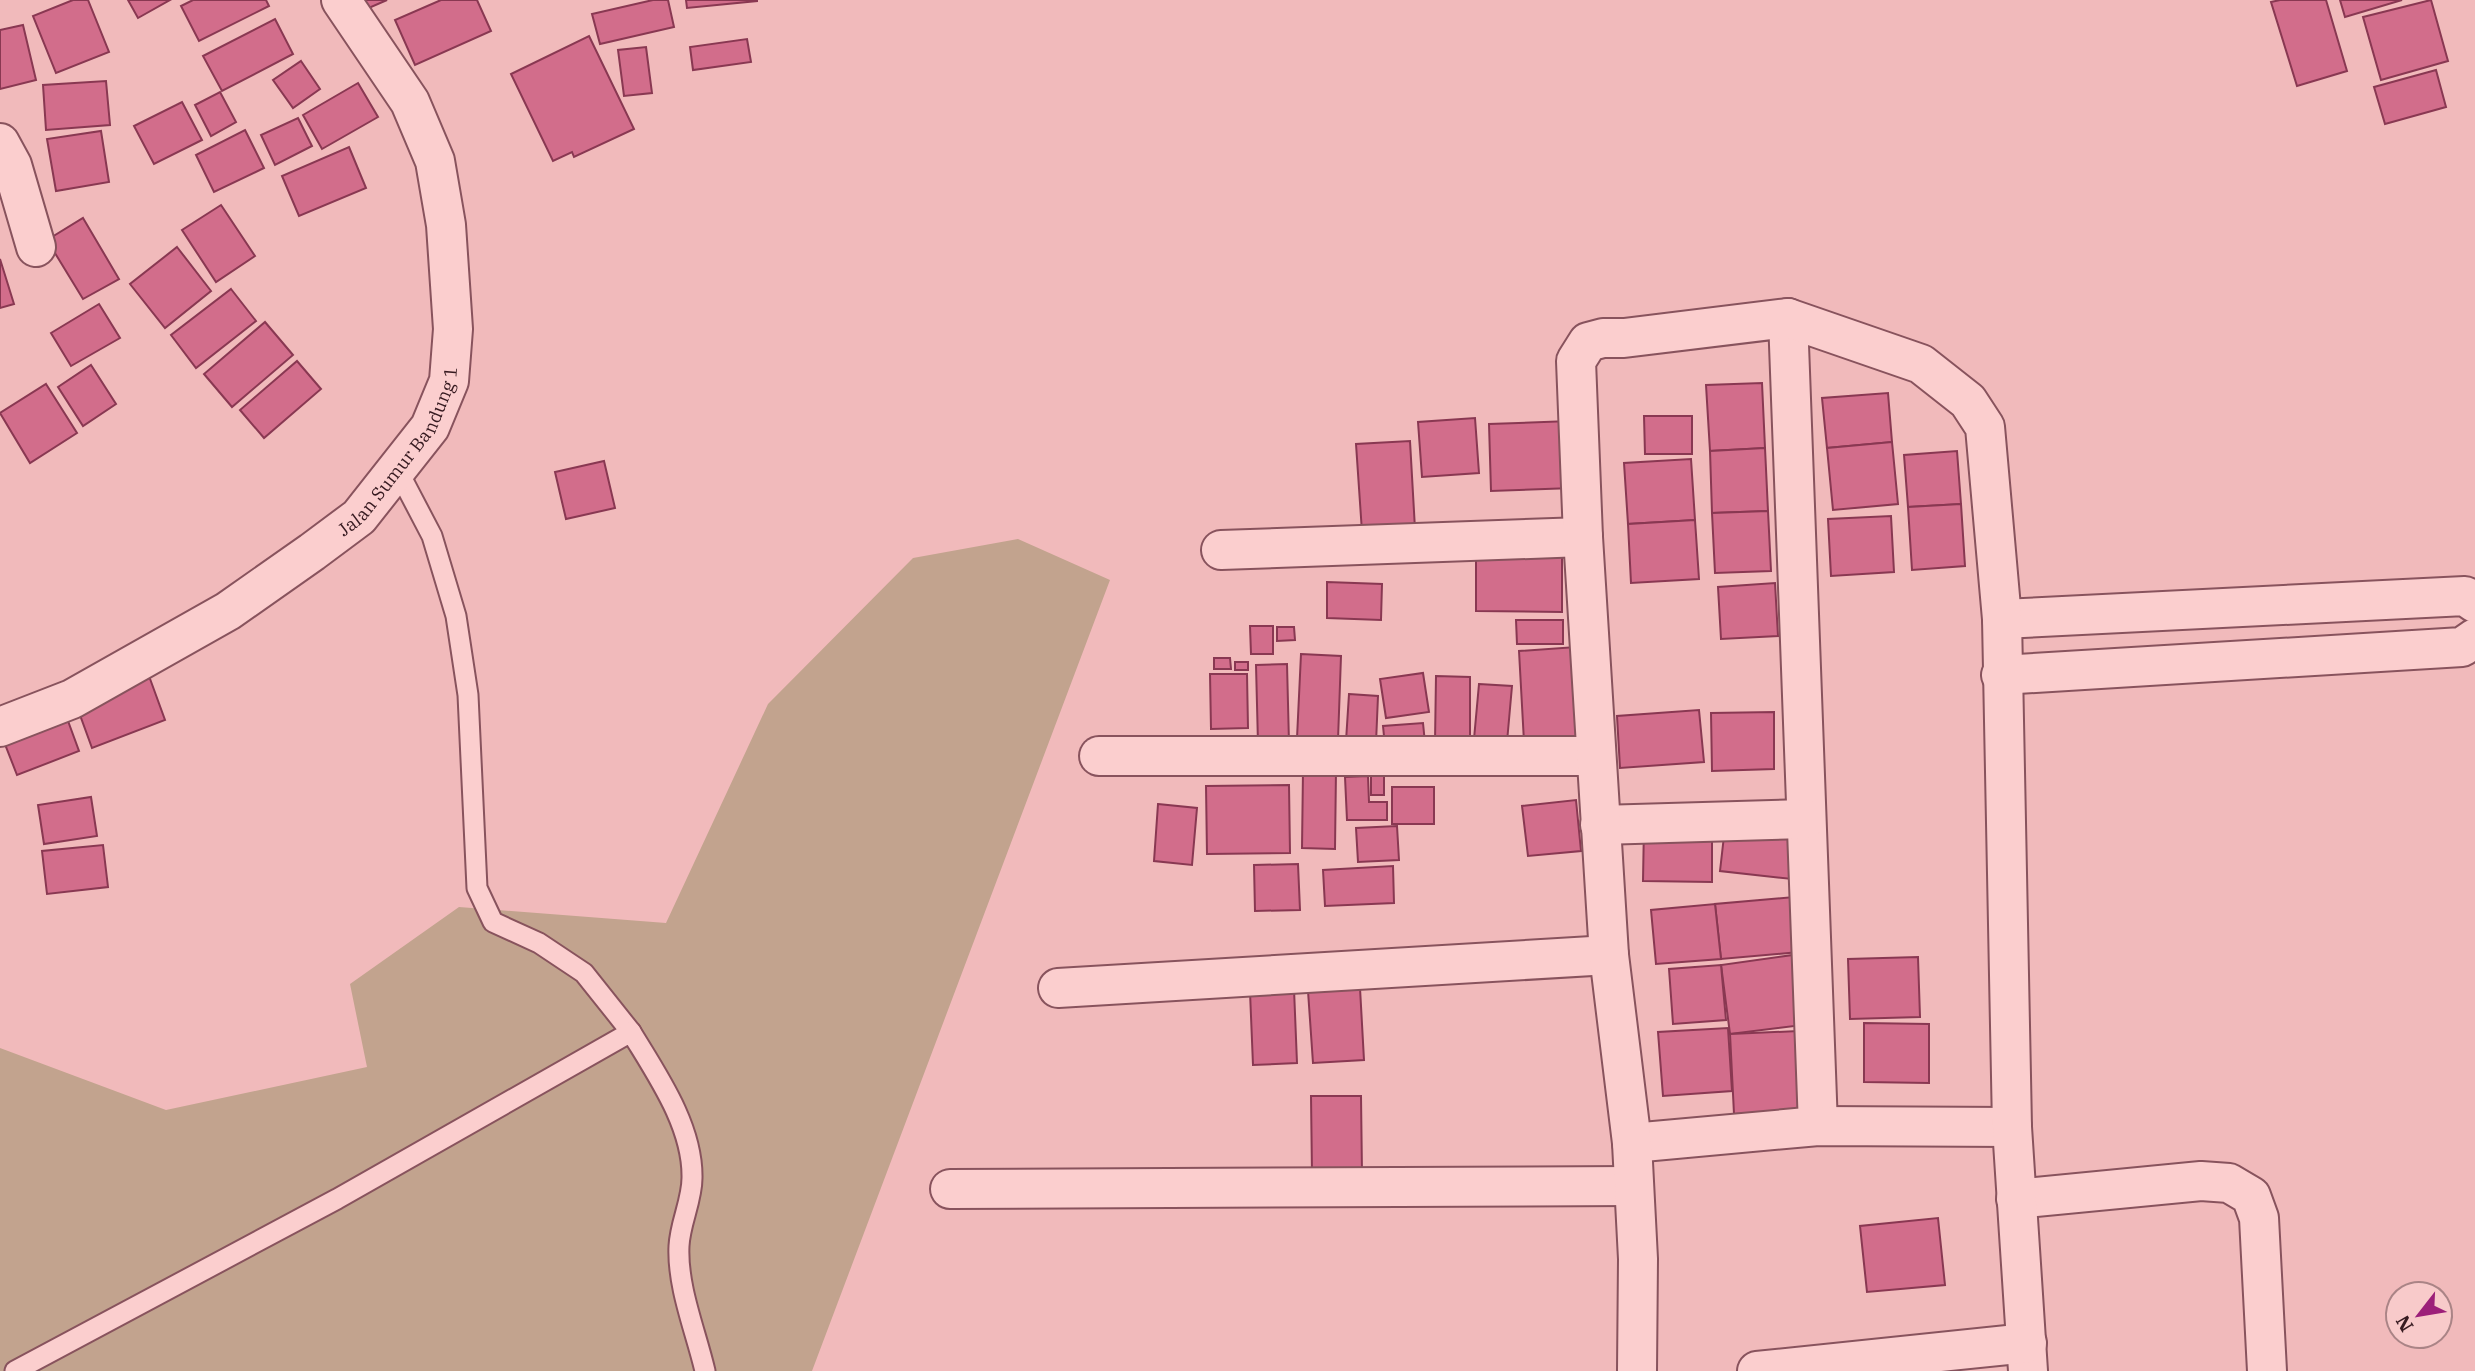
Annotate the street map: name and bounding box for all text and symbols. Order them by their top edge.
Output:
street label: Jalan Sumur Bandung 1 [333,366,462,541]
north arrow [2384,1280,2454,1350]
text: N [2390,1311,2419,1336]

